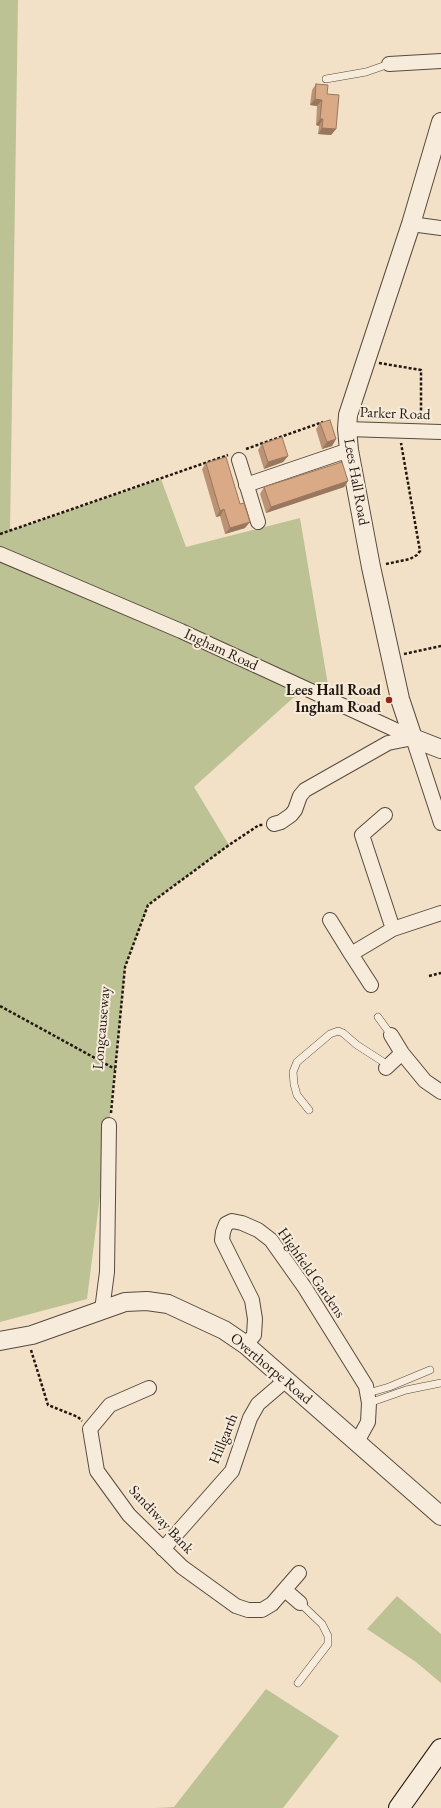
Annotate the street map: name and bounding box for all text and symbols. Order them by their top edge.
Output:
street label: Parker Road [359,404,431,424]
street label: Lees Hall Road [340,437,372,527]
street label: Ingham Road [181,625,261,675]
place label: Lees Hall Road Ingham Road [286,682,381,717]
marker: Lees Hall Road Ingham Road [384,695,394,705]
street label: Longcauseway [89,986,115,1070]
street label: Highfield Gardens [273,1224,349,1322]
street label: Overthorpe Road [226,1330,316,1408]
street label: Hillgarth [206,1411,242,1467]
street label: Sandiway Bank [125,1482,197,1558]

